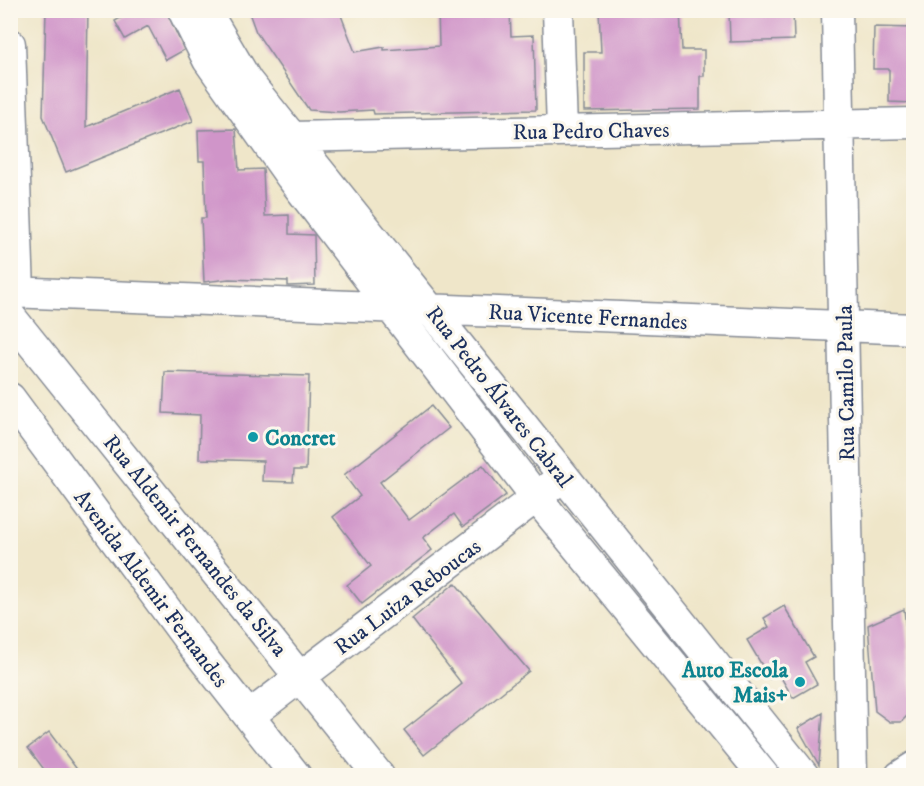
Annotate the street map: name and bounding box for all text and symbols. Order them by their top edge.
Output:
street label: Rua Pedro Chaves [512,117,670,146]
street label: Rua Vicente Fernandes [488,299,688,336]
street label: Rua Pedro Álvares Cabral [420,300,579,493]
street label: Rua Camilo Paula [832,304,861,461]
place label: Concret [265,425,336,452]
street label: Rua Aldemir Fernandes da Silva [97,430,293,663]
marker: Concret [246,430,260,444]
street label: Avenida Aldemir Fernandes [68,485,234,693]
street label: Rua Luiza Reboucas [329,533,487,661]
place label: Auto Escola Mais+ [681,657,789,709]
marker: Auto Escola Mais+ [793,675,807,689]

